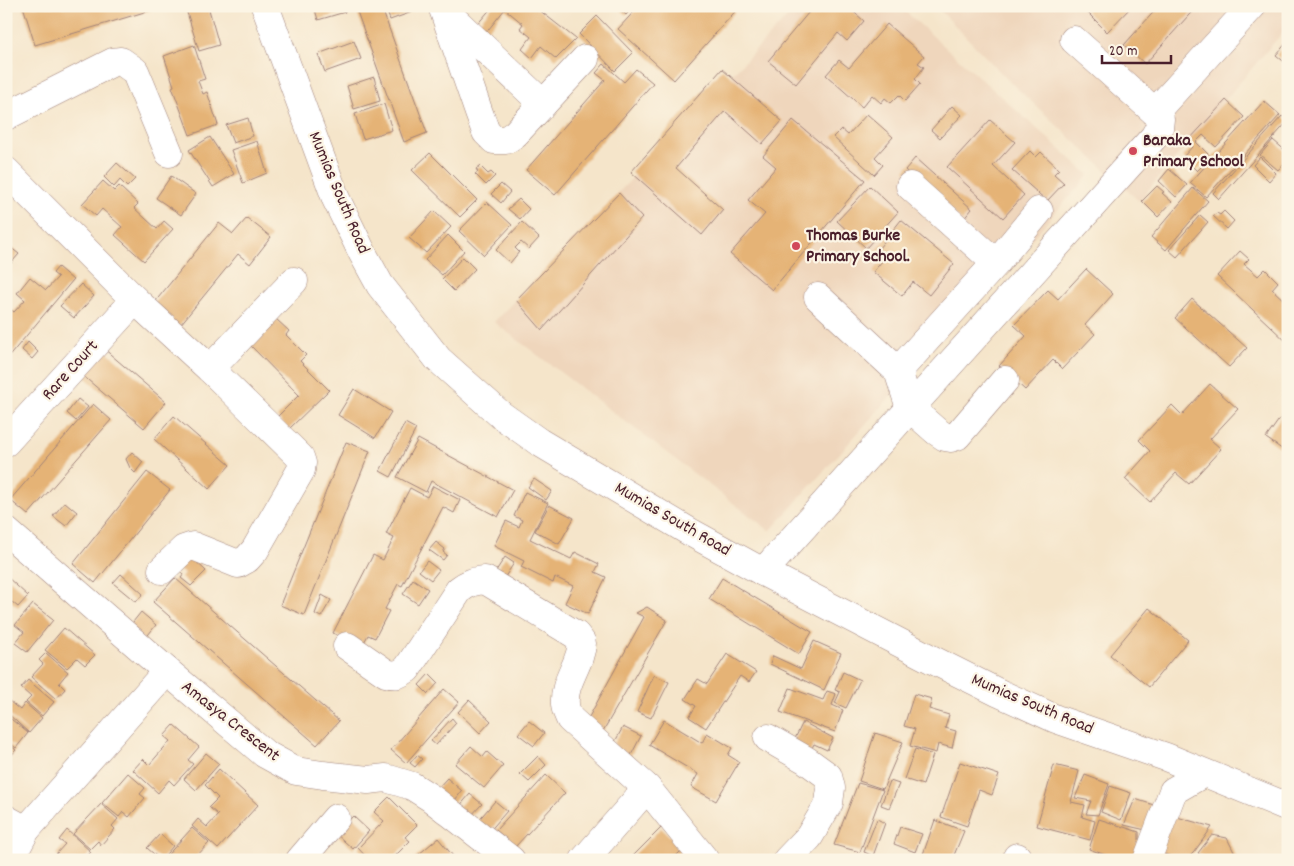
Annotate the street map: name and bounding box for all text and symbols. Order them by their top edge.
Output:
scale bar [1102,32,1170,64]
text: 20 m [1109,41,1137,63]
street label: Mumias South Road [301,128,375,258]
place label: Baraka Primary School [1143,129,1244,175]
marker: Baraka Primary School [1127,145,1139,157]
place label: Thomas Burke Primary School. [806,224,910,270]
marker: Thomas Burke Primary School. [790,240,802,252]
street label: Rare Court [37,335,105,407]
street label: Mumias South Road [609,477,735,563]
street label: Mumias South Road [967,668,1097,742]
street label: Amasya Crescent [175,675,285,769]

